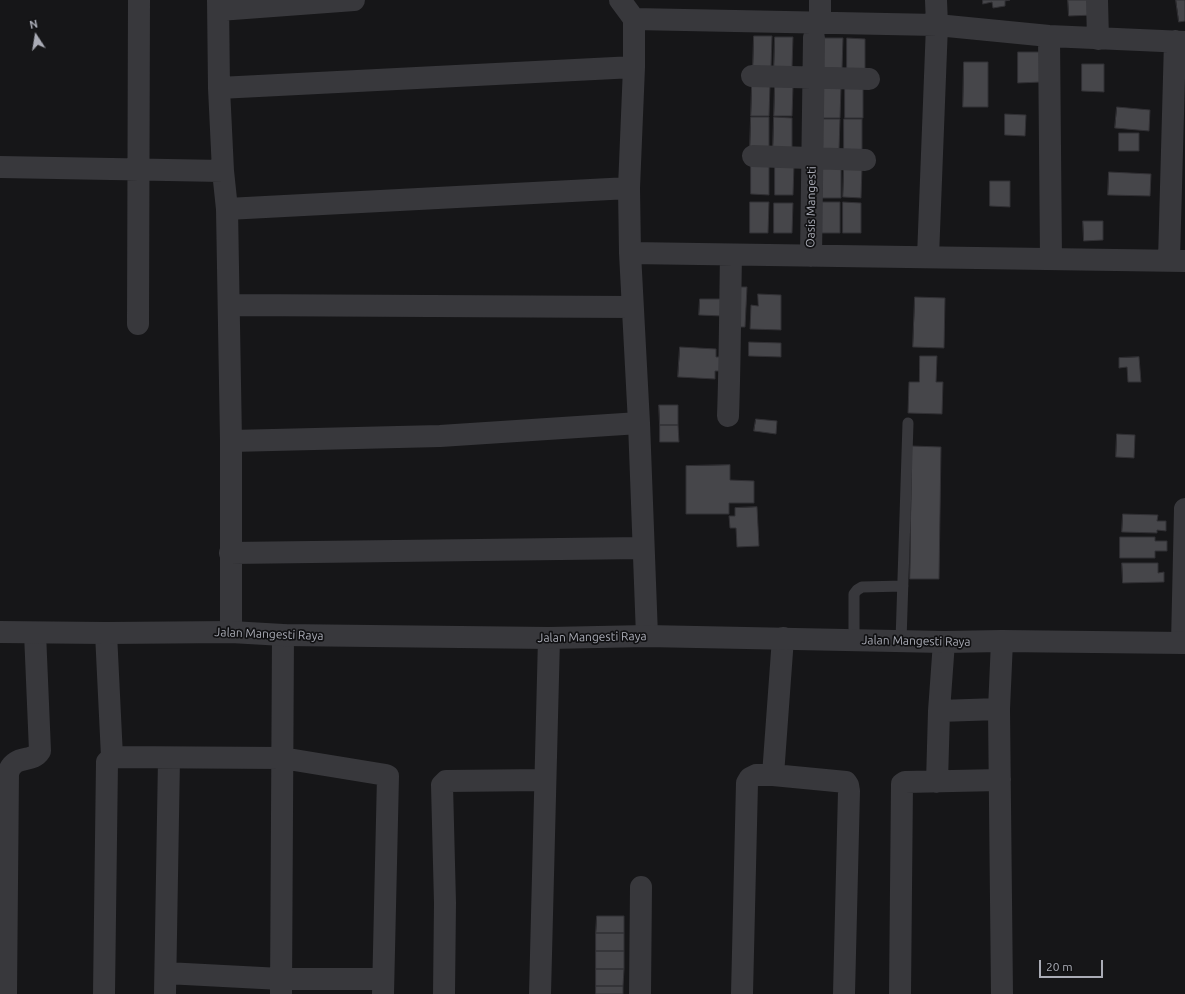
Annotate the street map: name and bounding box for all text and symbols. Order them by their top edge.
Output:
north arrow [16,16,56,56]
text: N [28,18,39,31]
street label: Oasis Mangesti [803,166,819,248]
street label: Jalan Mangesti Raya [214,625,324,643]
street label: Jalan Mangesti Raya [537,629,647,645]
street label: Jalan Mangesti Raya [861,633,971,649]
scale bar [1041,952,1105,978]
text: 20 m [1046,960,1073,973]

